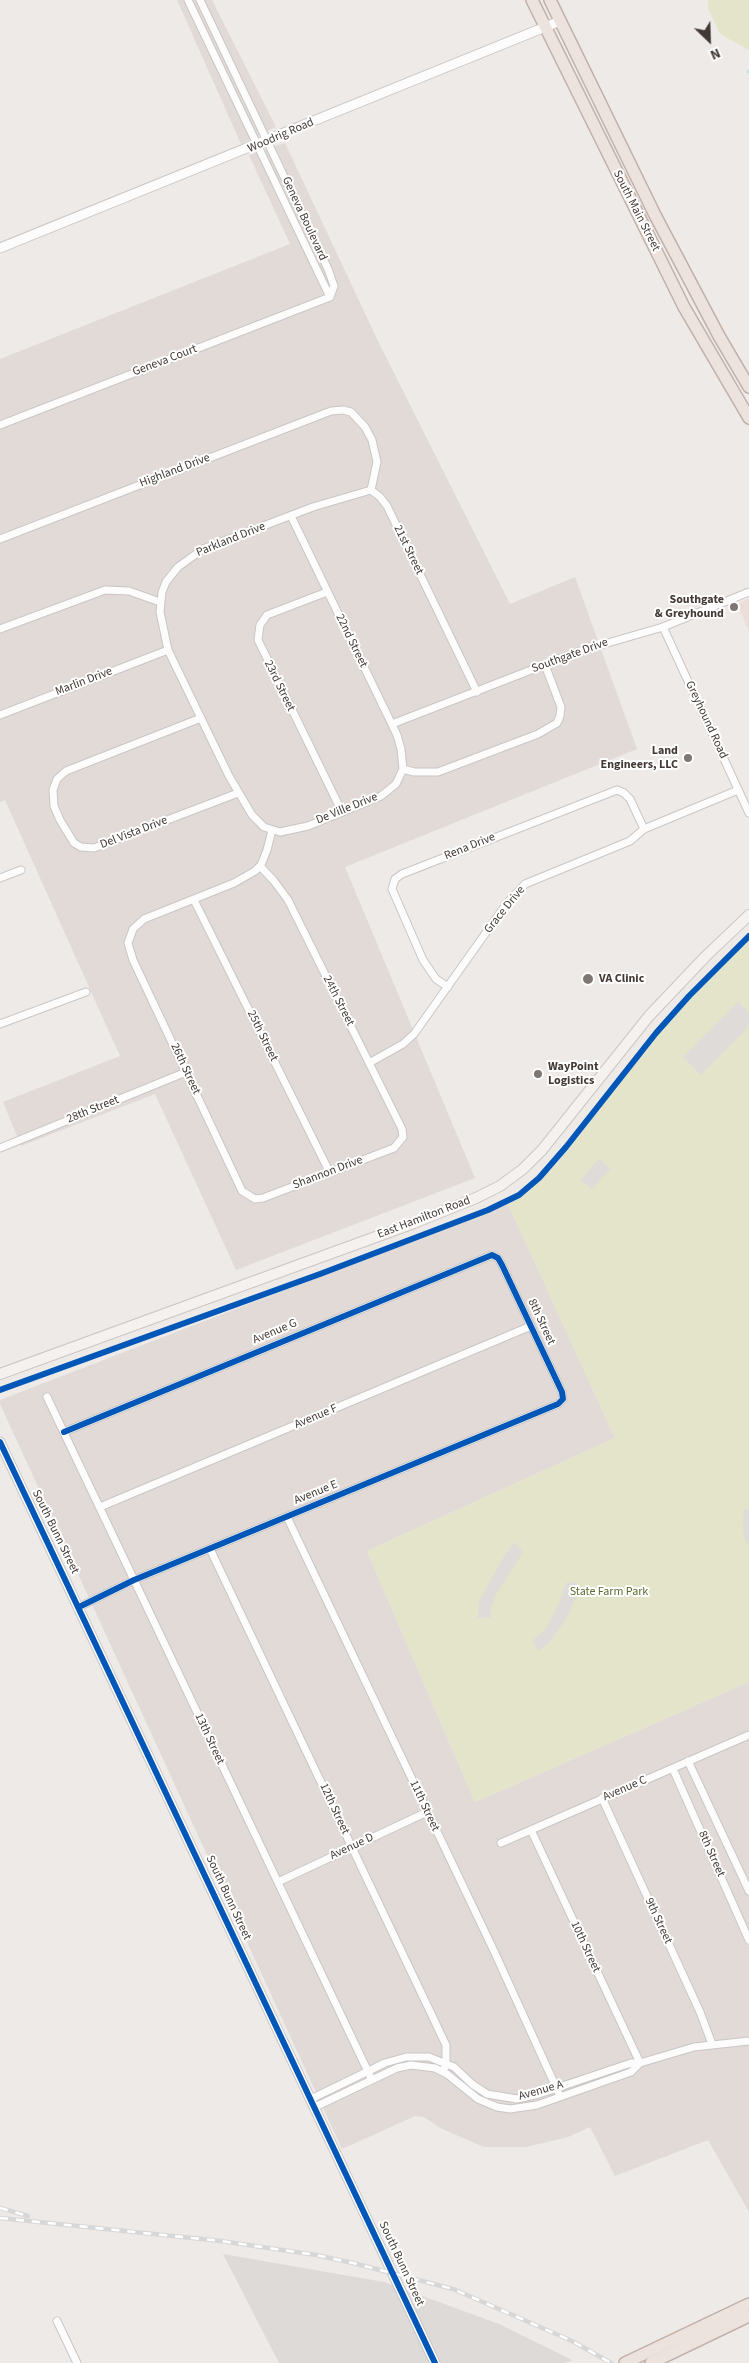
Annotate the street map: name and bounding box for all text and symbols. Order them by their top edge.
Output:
north arrow [684,15,734,65]
text: N [707,43,723,65]
street label: Woodrig Road [246,116,316,156]
street label: South Main Street [609,168,663,254]
street label: Geneva Boulevard [278,175,330,263]
street label: Geneva Court [131,342,199,380]
street label: Highland Drive [138,451,212,491]
street label: Parkland Drive [194,520,268,560]
street label: 21st Street [390,523,426,577]
place label: Southgate & Greyhound [655,593,724,621]
marker: Southgate & Greyhound [728,601,740,613]
street label: 22nd Street [332,612,370,670]
street label: Southgate Drive [530,636,610,676]
street label: 23rd Street [260,658,298,714]
street label: Marlin Drive [53,665,115,699]
street label: Greyhound Road [682,679,730,761]
place label: Land Engineers, LLC [601,744,678,772]
marker: Land Engineers, LLC [682,752,694,764]
street label: De Ville Drive [314,790,380,828]
street label: Del Vista Drive [98,814,170,852]
street label: Rena Drive [442,830,498,864]
street label: Grace Drive [481,883,529,937]
marker: VA Clinic [581,972,595,986]
place label: VA Clinic [599,972,644,986]
street label: 24th Street [319,973,357,1029]
street label: 25th Street [243,1008,281,1064]
street label: 26th Street [167,1041,203,1097]
place label: WayPoint Logistics [548,1060,599,1088]
marker: WayPoint Logistics [532,1068,544,1080]
street label: 28th Street [65,1093,121,1127]
street label: Shannon Drive [291,1153,365,1193]
street label: East Hamilton Road [375,1194,473,1242]
street label: 8th Street [524,1297,558,1347]
street label: Avenue G [251,1316,299,1348]
street label: Avenue F [292,1402,340,1432]
street label: Avenue E [292,1478,340,1508]
street label: South Bunn Street [28,1488,82,1576]
park label: State Farm Park [570,1585,648,1599]
street label: 13th Street [191,1711,227,1767]
street label: Avenue C [601,1773,649,1805]
street label: 11th Street [406,1778,442,1834]
street label: 12th Street [316,1781,352,1837]
street label: 8th Street [694,1829,728,1879]
street label: Avenue D [328,1831,376,1863]
street label: South Bunn Street [202,1853,254,1943]
street label: 9th Street [641,1896,675,1946]
street label: 10th Street [567,1919,603,1975]
street label: Avenue A [517,2078,565,2104]
street label: South Bunn Street [375,2219,427,2309]

